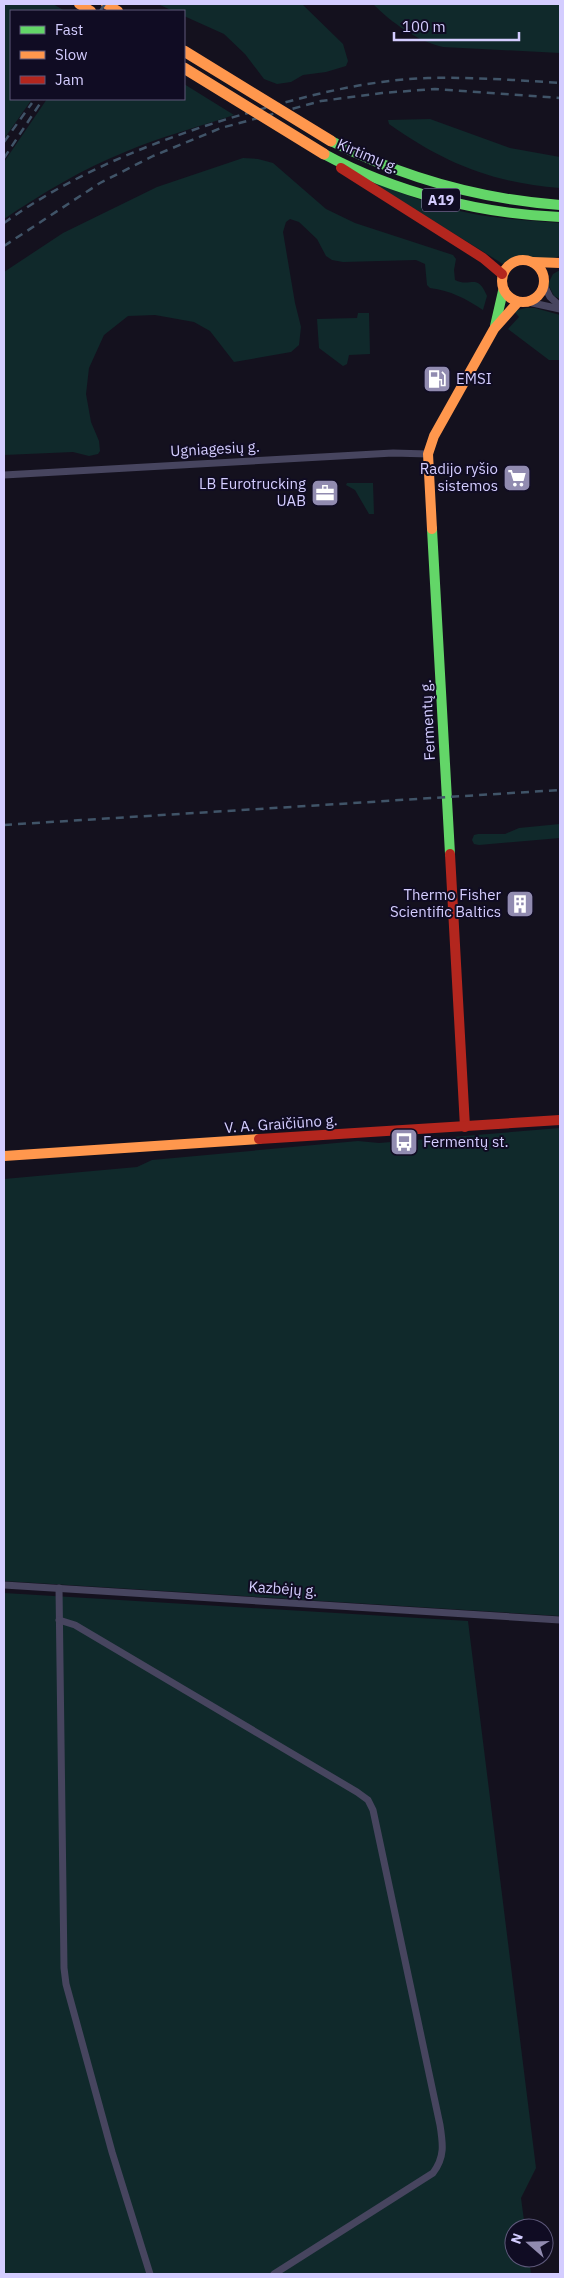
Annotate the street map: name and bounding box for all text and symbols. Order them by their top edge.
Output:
legend [10,10,185,100]
scale bar [394,10,519,42]
text: 100 m [402,17,446,36]
text: Fast [55,20,83,39]
text: Slow [55,45,88,64]
text: Jam [55,70,84,89]
street label: Kirtimų g. [334,134,402,177]
road number: A19 [422,188,460,212]
fuel station icon: EMSI [422,364,452,394]
place label: EMSI [456,369,492,388]
street label: Ugniagesių g. [170,437,260,460]
place label: Radijo ryšio sistemos [420,459,498,495]
supermarket icon: Radijo ryšio sistemos [502,463,532,493]
place label: LB Eurotrucking UAB [199,474,306,510]
office icon: LB Eurotrucking UAB [310,478,340,508]
street label: Fermentų g. [416,679,439,761]
place label: Thermo Fisher Scientific Baltics [390,885,501,921]
building icon: Thermo Fisher Scientific Baltics [505,889,535,919]
street label: V. A. Graičiūno g. [224,1110,338,1137]
bus stop icon: Fermentų st. [389,1127,419,1157]
place label: Fermentų st. [423,1132,508,1151]
street label: Kazbėjų g. [248,1577,318,1600]
north arrow [504,2218,554,2268]
text: N [507,2231,527,2246]

